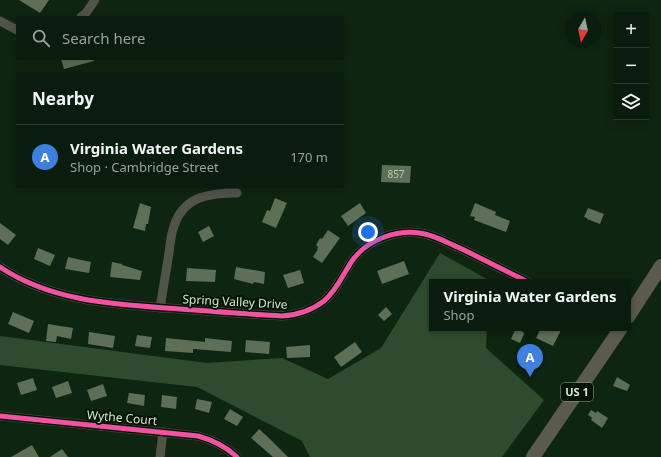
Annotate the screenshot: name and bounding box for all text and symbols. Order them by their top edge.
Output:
north arrow [565,12,601,48]
map controls [613,12,649,120]
button: + [613,12,649,48]
search box [16,16,344,60]
icon: search [30,27,52,49]
text: Search here [62,28,145,48]
button: − [613,48,649,84]
button: layers [613,84,649,120]
text: Nearby [32,87,94,110]
text: Virginia Water Gardens [70,138,243,158]
text: A [41,148,50,166]
text: 170 m [290,148,328,166]
text: Shop · Cambridge Street [70,158,219,176]
house number: 857 [387,167,405,181]
your location [358,222,378,242]
popup [429,279,631,331]
text: Virginia Water Gardens [443,286,617,306]
street label: Spring Valley Drive [182,290,288,313]
text: Shop [443,306,474,324]
pin: A [517,344,543,377]
road number: US 1 [561,383,593,401]
street label: Wythe Court [86,406,159,429]

